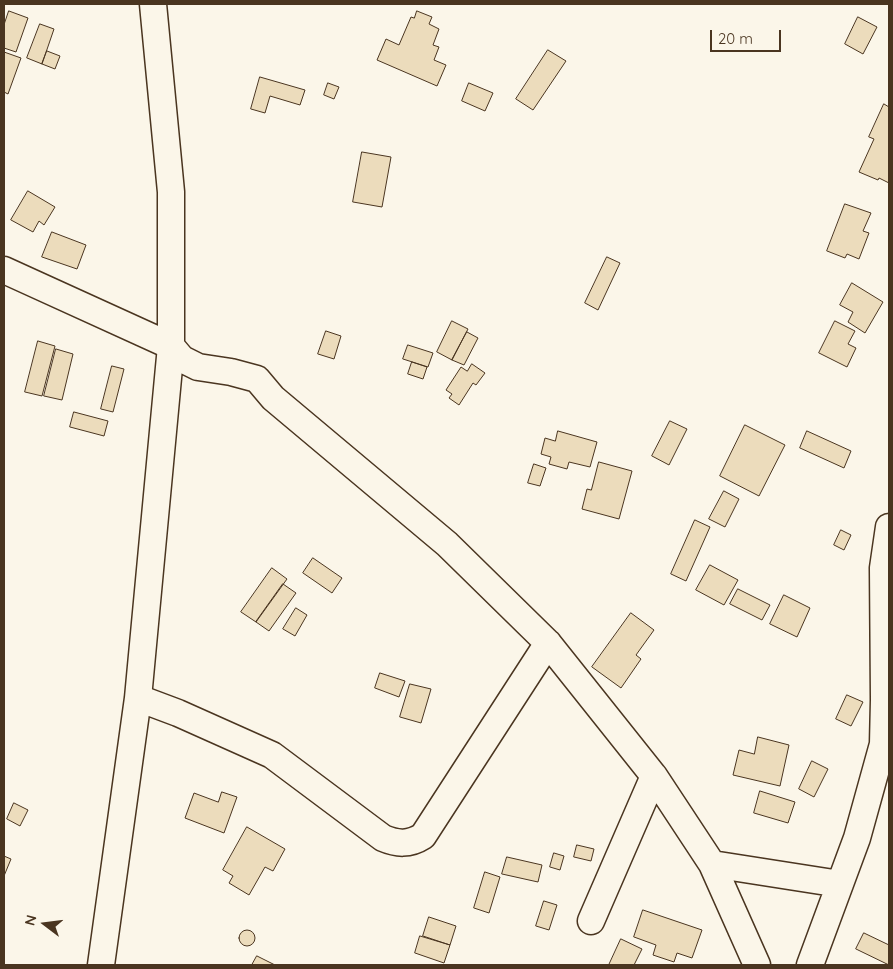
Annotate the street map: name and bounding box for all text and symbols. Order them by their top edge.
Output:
scale bar [713,20,784,52]
text: 20 m [718,29,753,48]
north arrow [20,899,70,949]
text: N [20,913,41,927]

